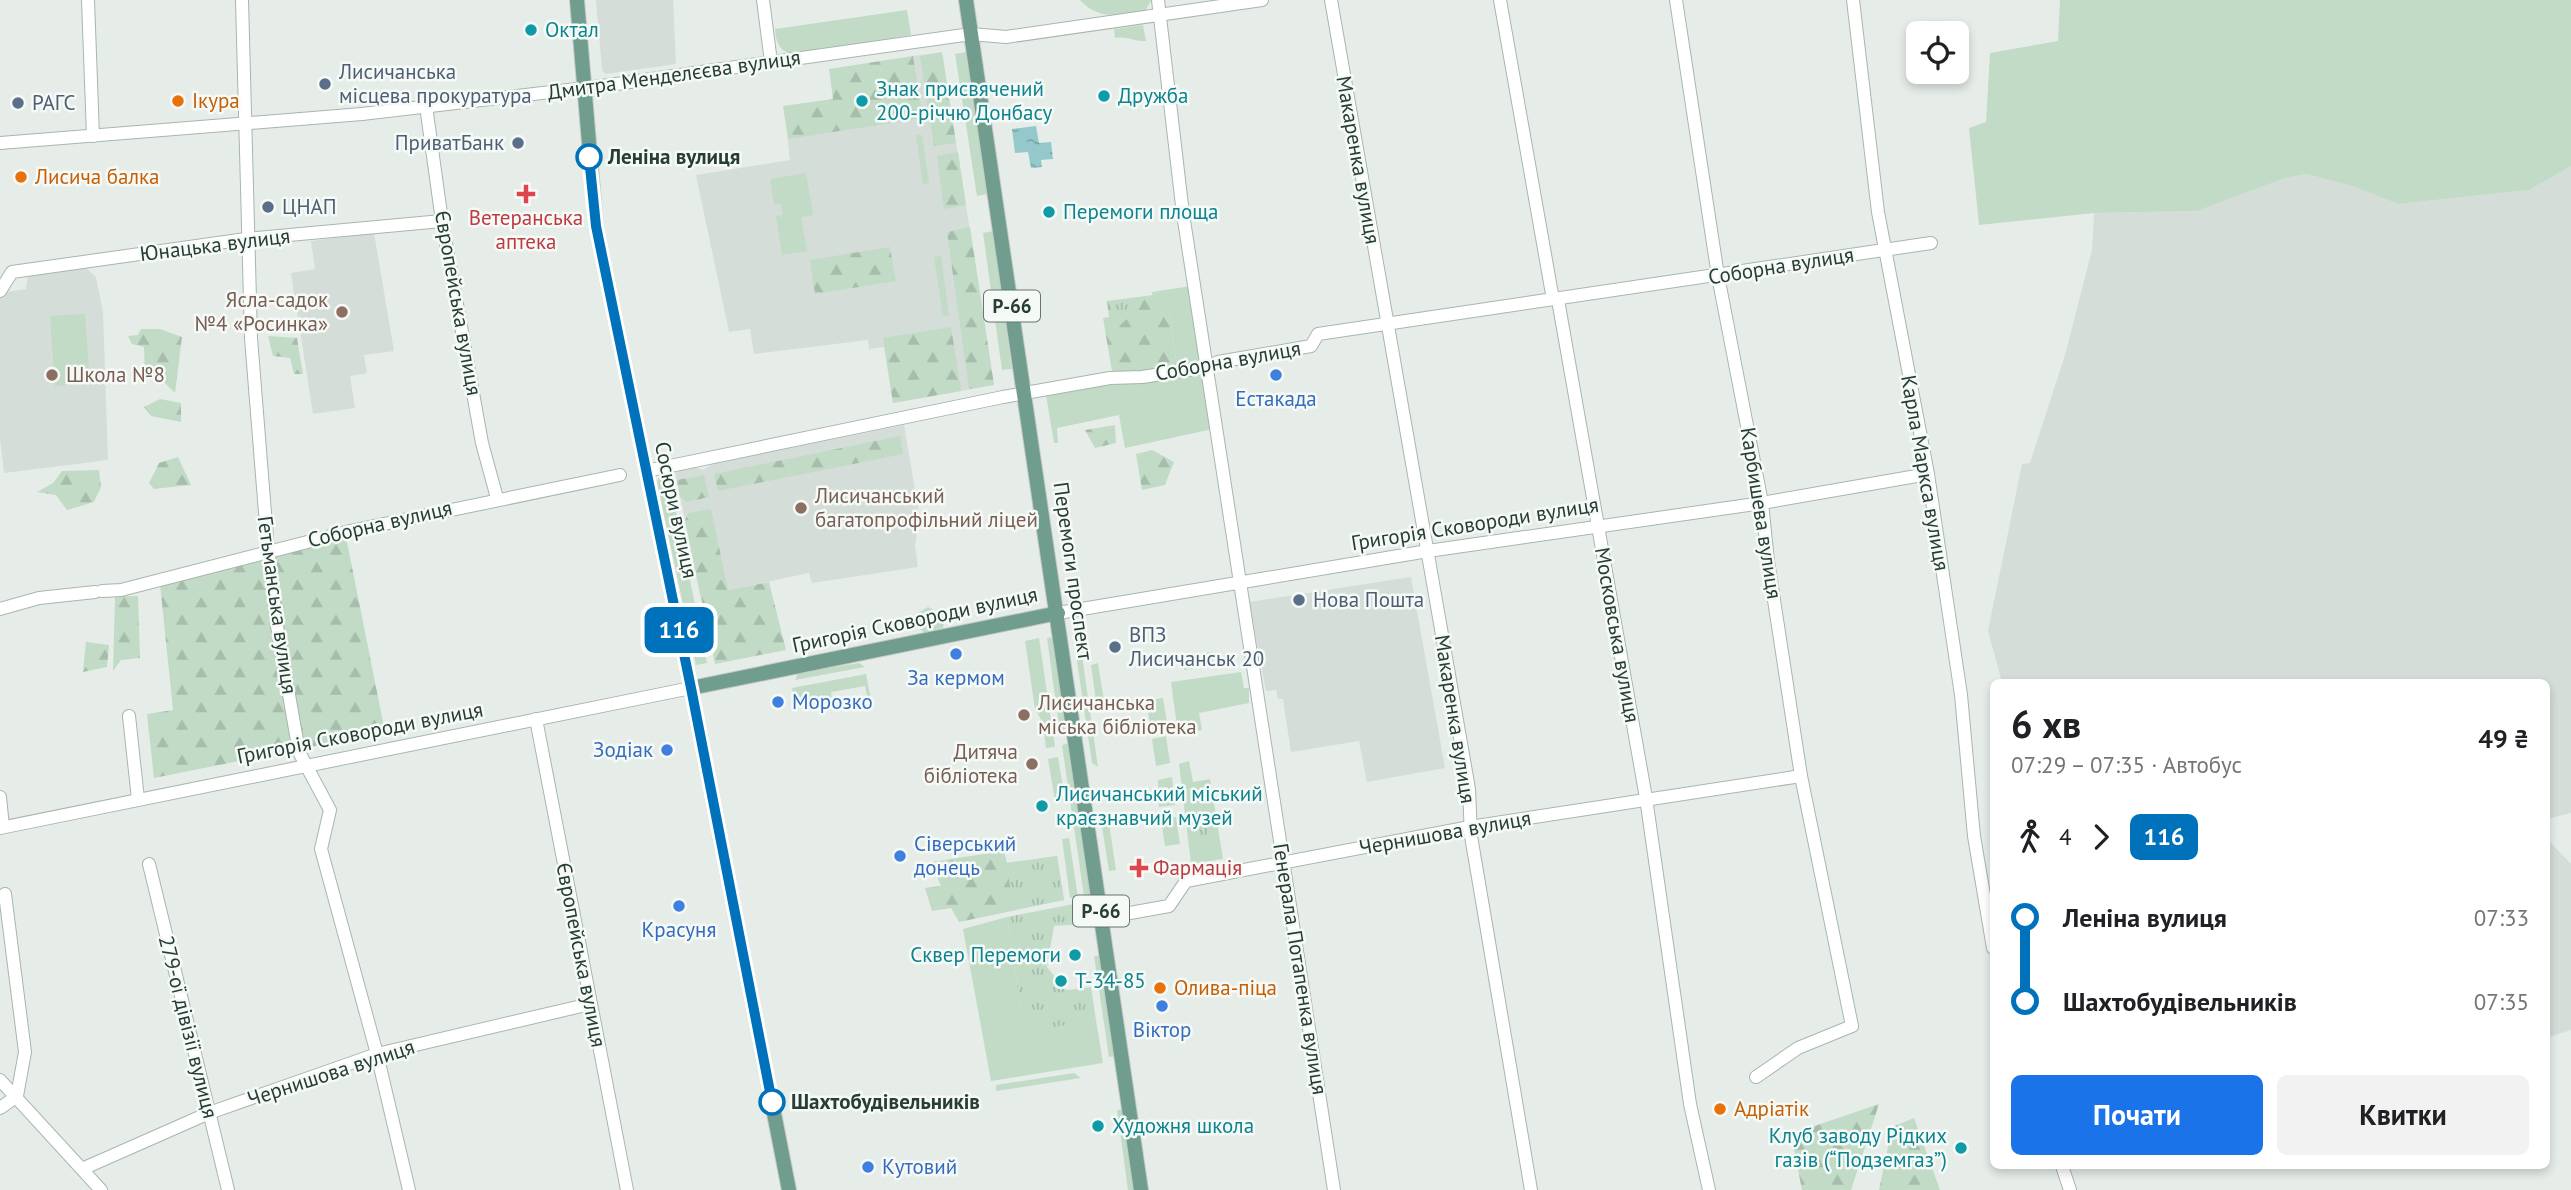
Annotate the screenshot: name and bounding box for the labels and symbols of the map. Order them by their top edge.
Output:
place label: Октал [545,16,599,43]
marker: Октал [523,22,539,38]
street label: Дмитра Менделєєва вулиця [546,43,802,106]
place label: Лисичанська місцева прокуратура [338,58,532,109]
street label: Макаренка вулиця [1330,74,1387,246]
place label: Знак присвячений 200-річчю Донбасу [876,75,1053,126]
marker: Лисичанська місцева прокуратура [317,76,333,92]
place label: Дружба [1118,82,1188,109]
place label: Ікура [192,87,240,114]
marker: Дружба [1096,88,1112,104]
place label: РАГС [32,89,76,116]
marker: Ікура [170,93,186,109]
marker: Знак присвячений 200-річчю Донбасу [854,93,870,109]
marker: РАГС [10,95,26,111]
place label: ПриватБанк [395,129,504,156]
marker: ПриватБанк [510,135,526,151]
place label: Леніна вулиця [607,143,740,170]
marker: Леніна вулиця [576,144,602,170]
place label: Лисича балка [34,163,160,190]
marker: Лисича балка [13,169,29,185]
marker: Ветеранська аптека [518,186,534,202]
place label: ЦНАП [282,193,337,220]
place label: Перемоги площа [1063,198,1218,225]
marker: ЦНАП [260,199,276,215]
place label: Ветеранська аптека [469,204,583,255]
marker: Перемоги площа [1041,204,1057,220]
street label: Європейська вулиця [429,208,488,398]
street label: Юнацька вулиця [138,222,292,267]
street label: Соборна вулиця [1706,241,1856,290]
place label: Ясла-садок №4 «Росинка» [194,286,328,337]
road number: Р-66 [984,290,1040,322]
marker: Ясла-садок №4 «Росинка» [334,304,350,320]
street label: Соборна вулиця [1153,334,1303,387]
place label: Школа №8 [66,361,165,388]
marker: Школа №8 [44,367,60,383]
marker: Естакада [1268,367,1284,383]
street label: Карла Маркса вулиця [1895,373,1956,573]
place label: Естакада [1235,385,1317,412]
street label: Карбишева вулиця [1735,425,1788,601]
street label: Сосюри вулиця [649,439,704,581]
street label: Перемоги проспект [1048,480,1099,662]
place label: Лисичанський багатопрофільний ліцей [814,482,1038,533]
street label: Григорія Сковороди вулиця [1349,491,1601,556]
street label: Соборна вулиця [305,494,455,553]
marker: Лисичанський багатопрофільний ліцей [793,500,809,516]
street label: Гетьманська вулиця [252,514,303,696]
street label: Московська вулиця [1589,545,1646,725]
street label: Григорія Сковороди вулиця [790,580,1040,659]
place label: Нова Пошта [1313,586,1424,613]
marker: Нова Пошта [1291,592,1307,608]
line badge: 116 [639,607,719,653]
place label: ВПЗ Лисичанськ 20 [1128,621,1264,672]
street label: Макаренка вулиця [1429,633,1482,805]
marker: ВПЗ Лисичанськ 20 [1107,639,1123,655]
marker: За кермом [948,646,964,662]
place label: За кермом [907,664,1005,691]
place label: Морозко [792,688,873,715]
place label: Лисичанська мiська бiблiотека [1037,689,1197,740]
marker: Морозко [770,694,786,710]
street label: Григорія Сковороди вулиця [235,695,485,770]
marker: Лисичанська мiська бiблiотека [1016,707,1032,723]
place label: Зодіак [593,736,653,763]
place label: Дитяча бiблiотека [924,738,1018,789]
marker: Зодіак [659,742,675,758]
marker: Дитяча бiблiотека [1024,756,1040,772]
place label: Лисичанський міський краєзнавчий музей [1055,780,1263,831]
marker: Лисичанський міський краєзнавчий музей [1034,798,1050,814]
street label: Чернишова вулиця [1357,804,1533,861]
place label: Сіверський донець [914,830,1016,881]
street label: Генерала Потапенка вулиця [1267,841,1334,1097]
marker: Сіверський донець [892,848,908,864]
place label: Фармація [1153,854,1242,881]
street label: Європейська вулиця [550,860,613,1049]
marker: Фармація [1131,860,1147,876]
road number: Р-66 [1073,896,1129,926]
marker: Красуня [671,898,687,914]
place label: Красуня [642,916,716,943]
street label: 279-ої дівізії вулиця [153,933,224,1121]
place label: Сквер Перемоги [910,941,1061,968]
marker: Сквер Перемоги [1067,947,1083,963]
place label: Т-34-85 [1075,967,1146,994]
marker: Т-34-85 [1053,973,1069,989]
place label: Олива-піца [1174,974,1277,1001]
marker: Олива-піца [1152,980,1168,996]
marker: Віктор [1154,998,1170,1014]
place label: Віктор [1133,1016,1191,1043]
street label: Чернишова вулиця [244,1033,418,1112]
place label: Шахтобудівельників [791,1088,980,1115]
marker: Шахтобудівельників [759,1089,785,1115]
place label: Адріатік [1734,1095,1809,1122]
marker: Адріатік [1712,1101,1728,1117]
place label: Художня школа [1112,1112,1254,1139]
marker: Художня школа [1090,1118,1106,1134]
place label: Клуб заводу Рідких газів (“Подземгаз”) [1769,1122,1947,1173]
marker: Клуб заводу Рідких газів (“Подземгаз”) [1953,1140,1969,1156]
place label: Кутовий [882,1153,957,1180]
marker: Кутовий [860,1159,876,1175]

